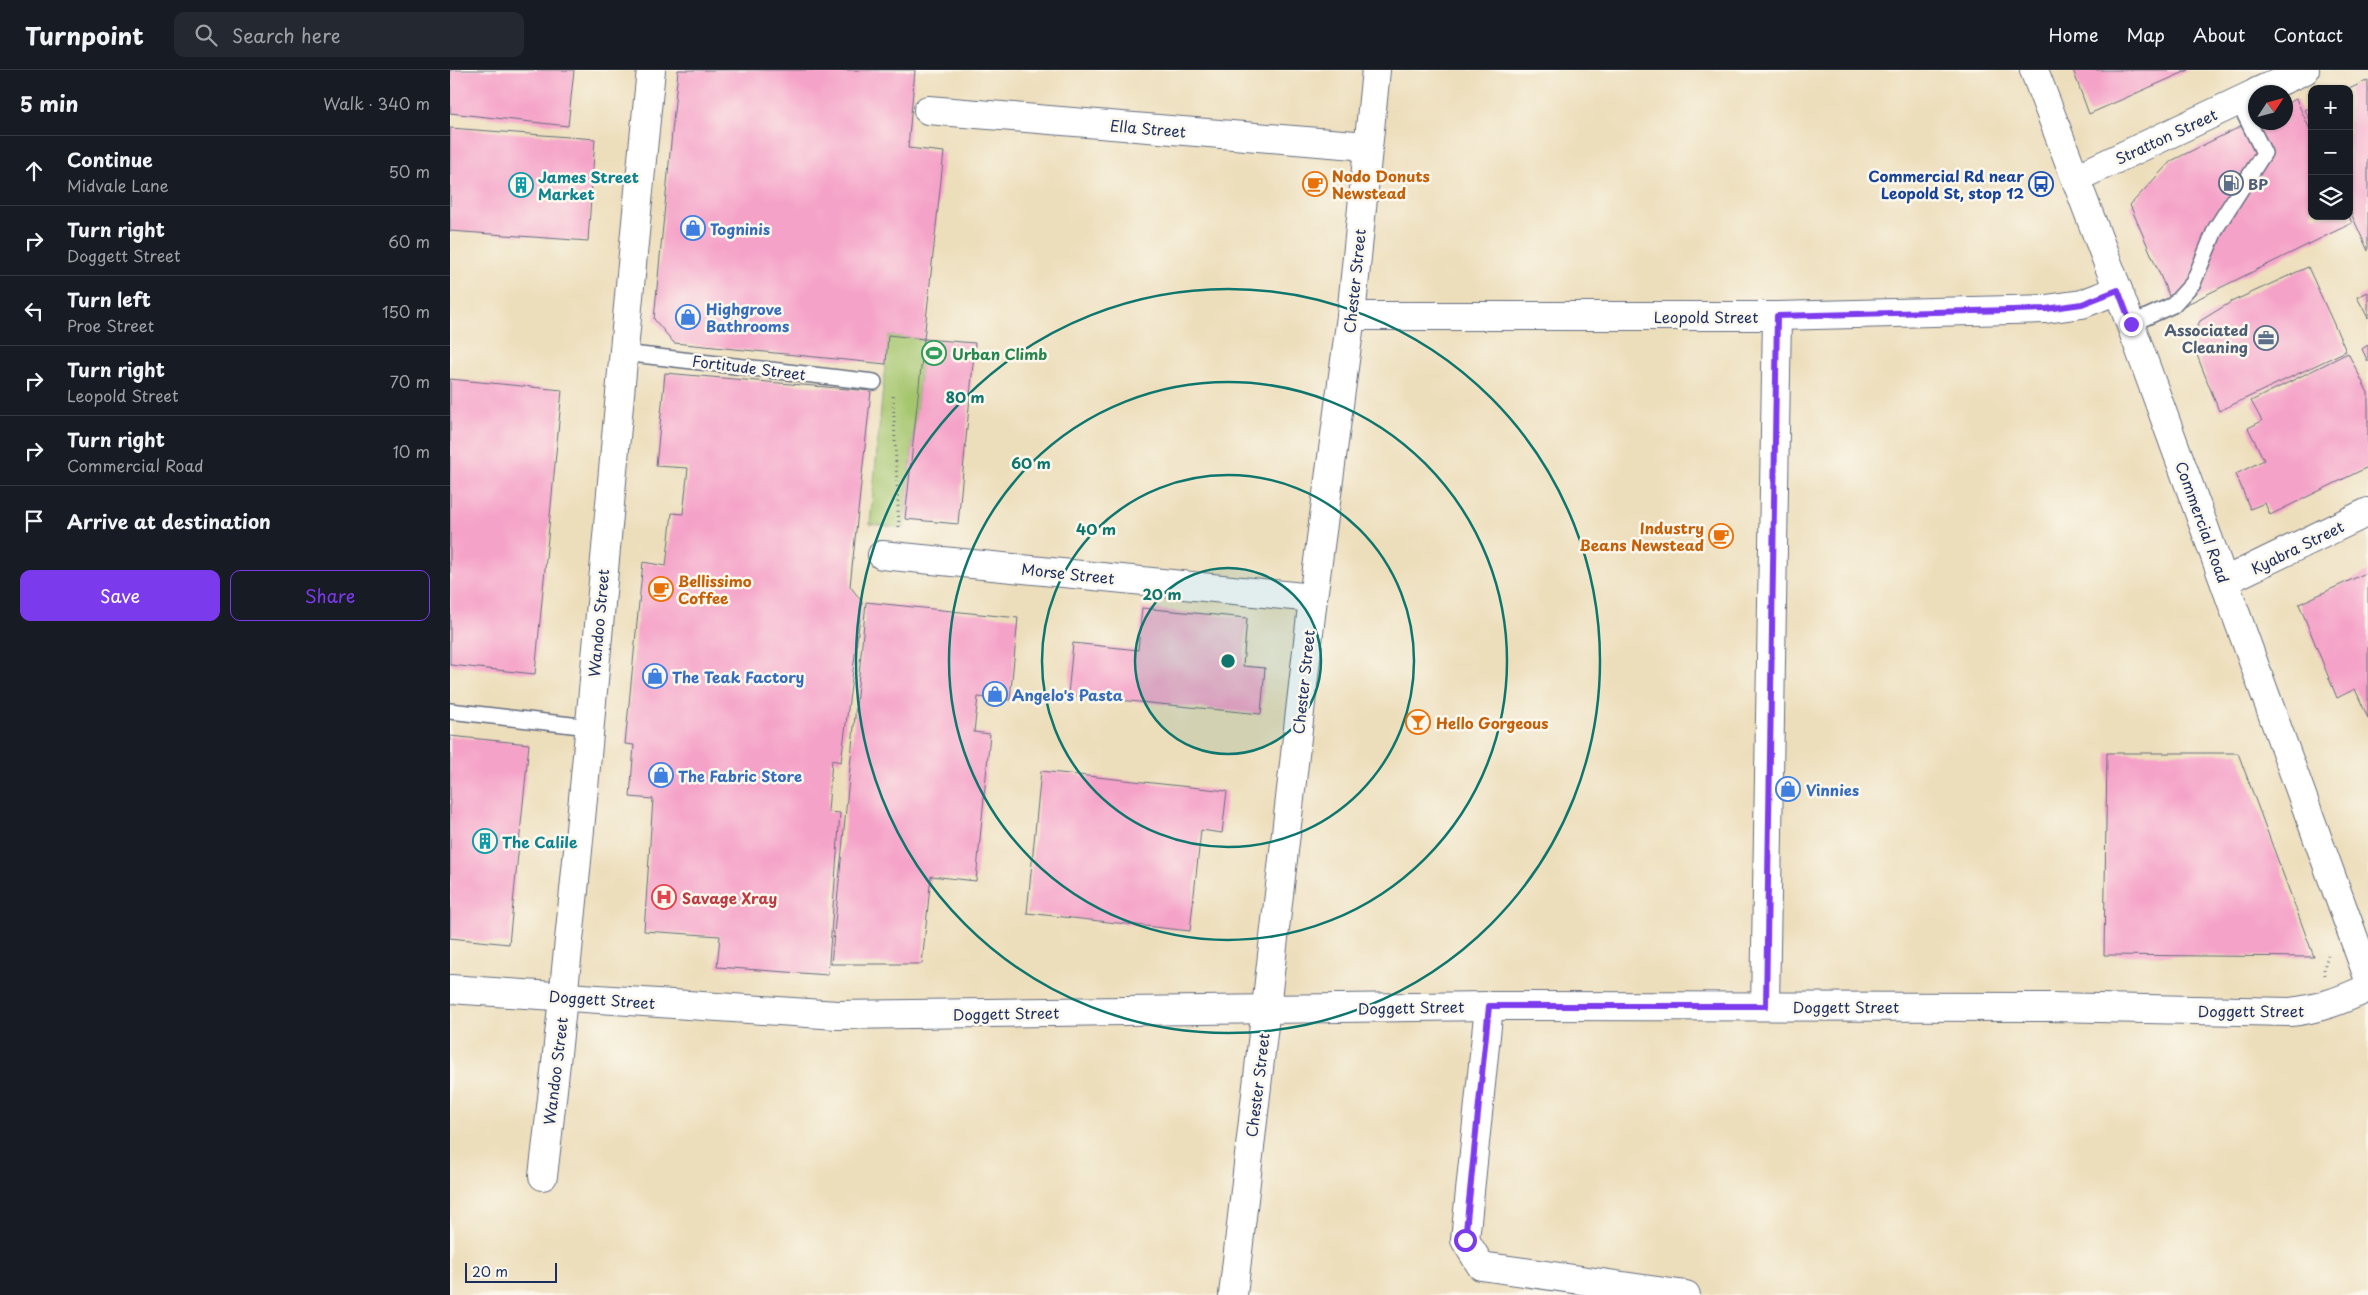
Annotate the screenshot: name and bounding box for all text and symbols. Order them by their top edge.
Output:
search box [174,12,524,57]
text: Turnpoint [25,17,144,53]
icon: search [192,21,220,49]
text: Search here [232,21,341,49]
text: Home [2048,21,2098,48]
text: Map [2126,21,2165,48]
text: About [2193,21,2245,48]
text: Contact [2273,21,2343,48]
north arrow [2248,85,2293,130]
map controls [2308,85,2353,220]
button: + [2308,85,2353,130]
text: 5 min [20,87,78,119]
text: Walk · 340 m [323,91,430,115]
street label: Stratton Street [2111,102,2221,170]
street label: Ella Street [1109,113,1187,143]
button: − [2308,130,2353,175]
text: Continue [67,145,153,173]
icon: ahead [20,157,48,185]
text: 50 m [389,159,430,183]
place label: Nodo Donuts Newstead [1332,164,1430,204]
place label: Commercial Rd near Leopold St, stop 12 [1868,164,2024,204]
place label: James Street Market [538,165,639,205]
fuel station icon: BP [2218,170,2244,196]
cafe icon: Nodo Donuts Newstead [1302,171,1328,197]
bus stop icon: Commercial Rd near Leopold St, stop 12 [2028,171,2054,197]
building icon: James Street Market [508,172,534,198]
place label: BP [2248,172,2268,195]
text: Midvale Lane [67,173,169,197]
button: layers [2308,175,2353,220]
text: Turn right [67,215,165,243]
shop icon: Togninis [680,215,706,241]
place label: Togninis [710,217,770,240]
icon: right [20,227,48,255]
street label: Chester Street [1337,228,1371,334]
text: 60 m [388,229,430,253]
text: Doggett Street [67,243,181,267]
text: Turn left [67,285,151,313]
icon: left [20,297,48,325]
place label: Highgrove Bathrooms [706,297,789,337]
text: 150 m [382,299,430,323]
shop icon: Highgrove Bathrooms [675,304,701,330]
street label: Leopold Street [1654,305,1758,328]
text: Proe Street [67,313,154,337]
route end [2120,313,2143,336]
place label: Associated Cleaning [2164,318,2248,358]
office icon: Associated Cleaning [2253,325,2279,351]
sports icon: Urban Climb [921,340,947,366]
place label: Urban Climb [952,342,1047,365]
street label: Fortitude Street [691,349,807,385]
text: Turn right [67,355,165,383]
icon: right [20,367,48,395]
text: 70 m [390,369,430,393]
text: Leopold Street [67,383,179,407]
text: 80 m [945,385,985,408]
text: Turn right [67,425,165,453]
icon: right [20,437,48,465]
text: 10 m [393,439,430,463]
text: 60 m [1011,451,1051,474]
text: Commercial Road [67,453,204,477]
street label: Commercial Road [2170,458,2236,586]
icon: arrive [20,507,48,535]
text: Arrive at destination [67,507,271,535]
street label: Kyabra Street [2247,515,2347,579]
place label: Industry Beans Newstead [1579,516,1704,556]
text: 40 m [1076,517,1116,540]
cafe icon: Industry Beans Newstead [1708,523,1734,549]
street label: Morse Street [1020,557,1116,589]
street label: Wandoo Street [582,568,614,678]
place label: Bellissimo Coffee [678,569,752,609]
button: Save [20,570,220,621]
button: Share [230,570,430,621]
cafe icon: Bellissimo Coffee [648,576,674,602]
text: 20 m [1143,582,1181,605]
street label: Chester Street [1286,629,1320,735]
centre of rings [1219,652,1237,670]
shop icon: The Teak Factory [642,663,668,689]
place label: The Teak Factory [672,665,804,688]
shop icon: Angelo's Pasta [982,681,1008,707]
place label: Angelo's Pasta [1012,683,1123,706]
bar icon: Hello Gorgeous [1405,709,1431,735]
place label: Hello Gorgeous [1436,711,1548,734]
shop icon: The Fabric Store [648,762,674,788]
place label: The Fabric Store [678,764,802,787]
shop icon: Vinnies [1775,776,1801,802]
place label: Vinnies [1806,778,1859,801]
building icon: The Calile [472,828,498,854]
place label: The Calile [502,830,578,853]
hospital icon: Savage Xray [651,884,677,910]
place label: Savage Xray [682,886,777,909]
street label: Doggett Street [548,984,656,1014]
street label: Doggett Street [1358,995,1464,1019]
street label: Doggett Street [1793,995,1899,1018]
street label: Doggett Street [2198,999,2304,1022]
street label: Doggett Street [953,1001,1059,1025]
street label: Wandoo Street [537,1016,573,1126]
street label: Chester Street [1239,1032,1275,1138]
route start [1454,1229,1477,1252]
scale bar [465,1260,558,1283]
text: 20 m [472,1261,508,1282]

